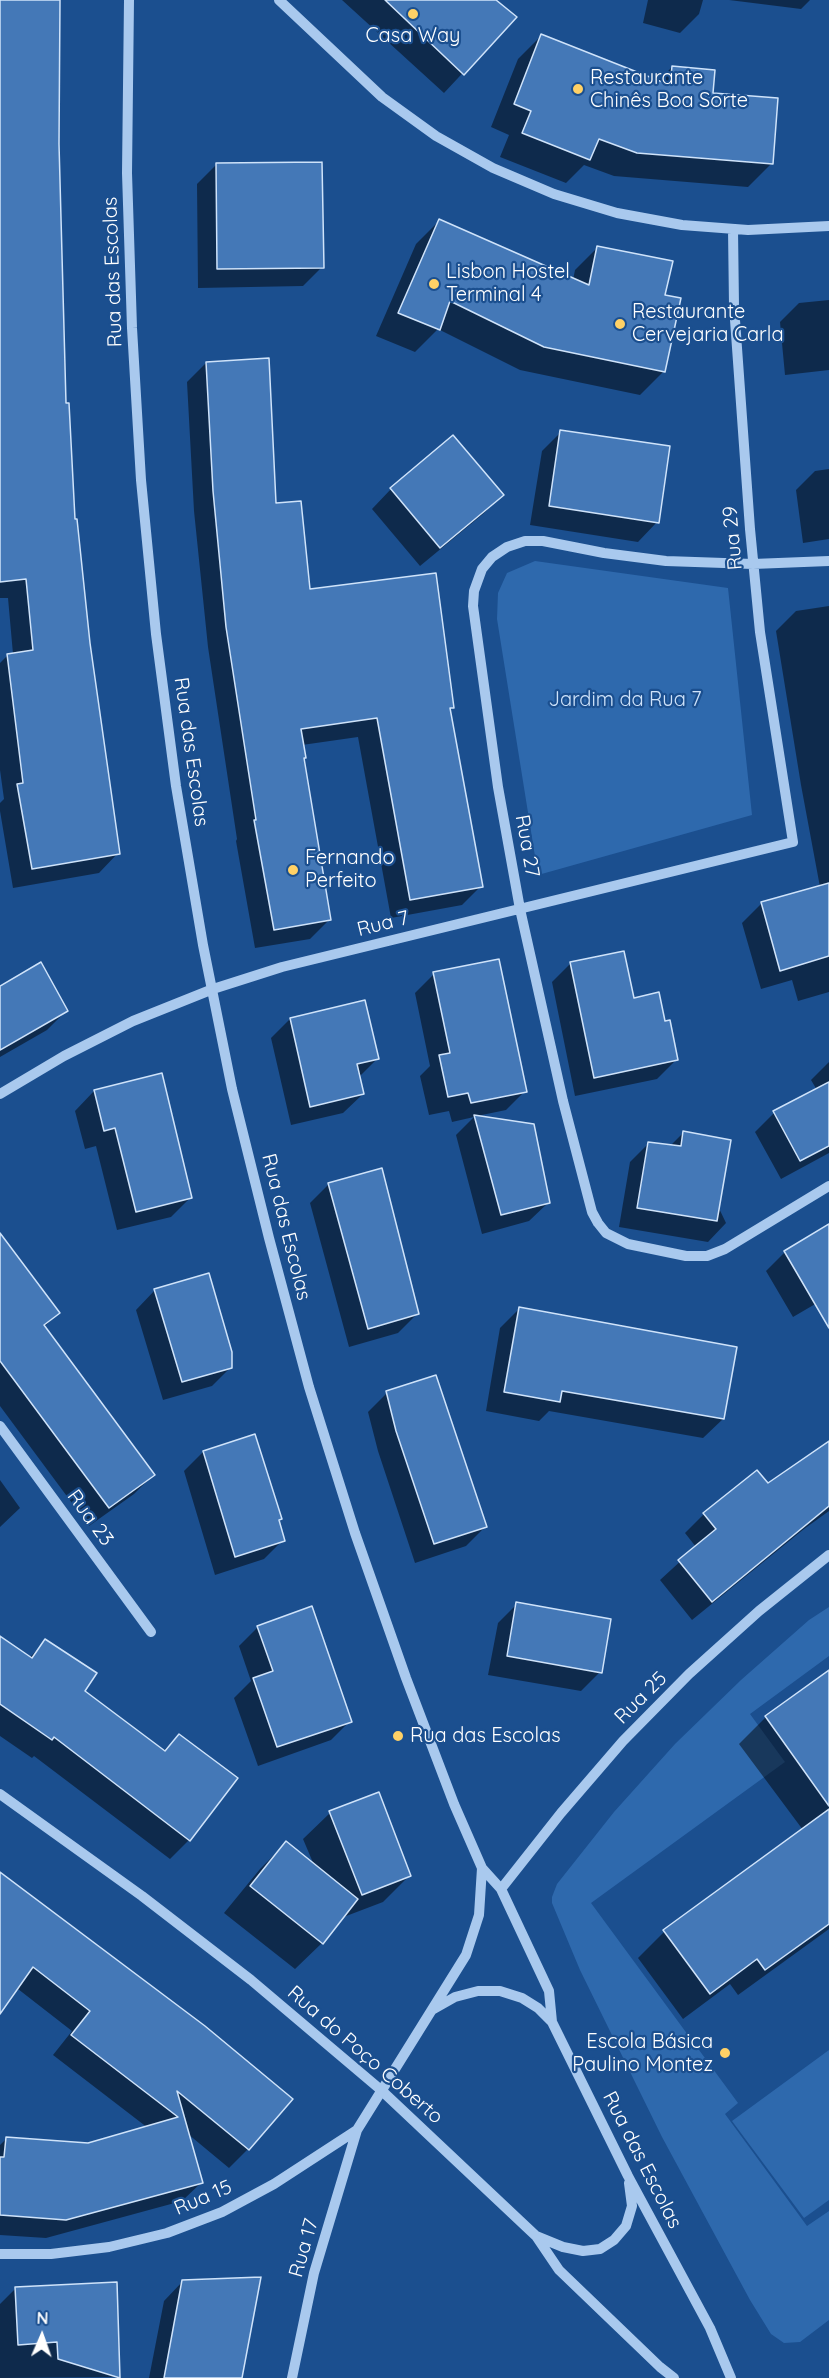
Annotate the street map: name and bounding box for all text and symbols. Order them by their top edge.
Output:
marker: Casa Way [406,7,420,21]
place label: Casa Way [366,24,460,48]
place label: Restaurante Chinês Boa Sorte [590,66,748,113]
marker: Restaurante Chinês Boa Sorte [571,82,585,96]
street label: Rua das Escolas [98,196,128,348]
place label: Lisbon Hostel Terminal 4 [446,260,570,307]
marker: Lisbon Hostel Terminal 4 [427,277,441,291]
place label: Restaurante Cervejaria Carla [632,300,784,347]
marker: Restaurante Cervejaria Carla [613,317,627,331]
street label: Rua 29 [718,505,748,571]
street label: Rua das Escolas [169,676,213,828]
park label: Jardim da Rua 7 [548,688,702,712]
street label: Rua 27 [510,813,544,879]
place label: Fernando Perfeito [305,846,394,893]
marker: Fernando Perfeito [286,863,300,877]
street label: Rua 7 [355,906,411,942]
street label: Rua das Escolas [256,1151,316,1303]
street label: Rua 23 [62,1485,118,1551]
street label: Rua 25 [610,1667,672,1729]
place label: Rua das Escolas [410,1724,561,1748]
marker: Rua das Escolas [391,1729,405,1743]
street label: Rua do Poço Coberto [282,1981,448,2129]
place label: Escola Básica Paulino Montez [572,2030,713,2077]
marker: Escola Básica Paulino Montez [718,2046,732,2060]
street label: Rua das Escolas [597,2087,687,2233]
street label: Rua 15 [170,2175,236,2221]
street label: Rua 17 [284,2216,324,2280]
north arrow [12,2306,72,2366]
text: N [36,2308,49,2328]

